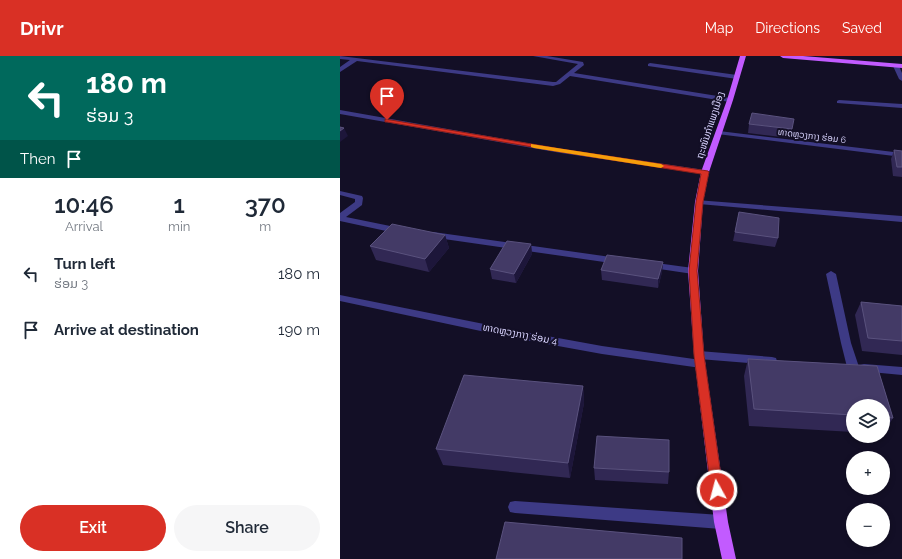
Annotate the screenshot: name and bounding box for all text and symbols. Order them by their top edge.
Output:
text: Drivr [20,17,64,39]
text: Map [705,20,733,36]
text: Directions [755,20,820,36]
text: Saved [842,20,882,36]
text: 180 m [86,67,167,100]
icon: left [20,72,72,124]
pin [370,79,404,120]
icon: arrive [376,85,398,107]
street label: ຖະໜົນກຳແພງເມືອງ [693,90,726,160]
text: ຮ່ອມ 3 [86,105,133,126]
street label: ທາດຫຼວງກາງ ຮ່ອມ 6 [777,127,847,146]
icon: arrive [63,148,85,170]
text: Then [20,150,55,168]
text: 10:46 [54,190,114,219]
text: 1 [174,190,185,219]
text: 370 [245,190,286,219]
text: Arrival [65,219,103,234]
text: min [168,219,190,234]
text: m [259,219,271,234]
text: Turn left [54,255,115,273]
icon: left [20,263,42,285]
text: 180 m [278,265,320,283]
text: ຮ່ອມ 3 [54,276,88,291]
icon: arrive [20,319,42,341]
text: Arrive at destination [54,321,199,339]
text: 190 m [278,321,320,339]
street label: ທາດຫຼວງກາງ ຮ່ອມ 4 [482,321,559,348]
map controls [846,399,890,547]
button: layers [846,399,890,443]
button: + [846,451,890,495]
position arrow [696,469,738,511]
button: − [846,503,890,547]
button: Exit [20,505,166,551]
button: Share [174,505,320,551]

